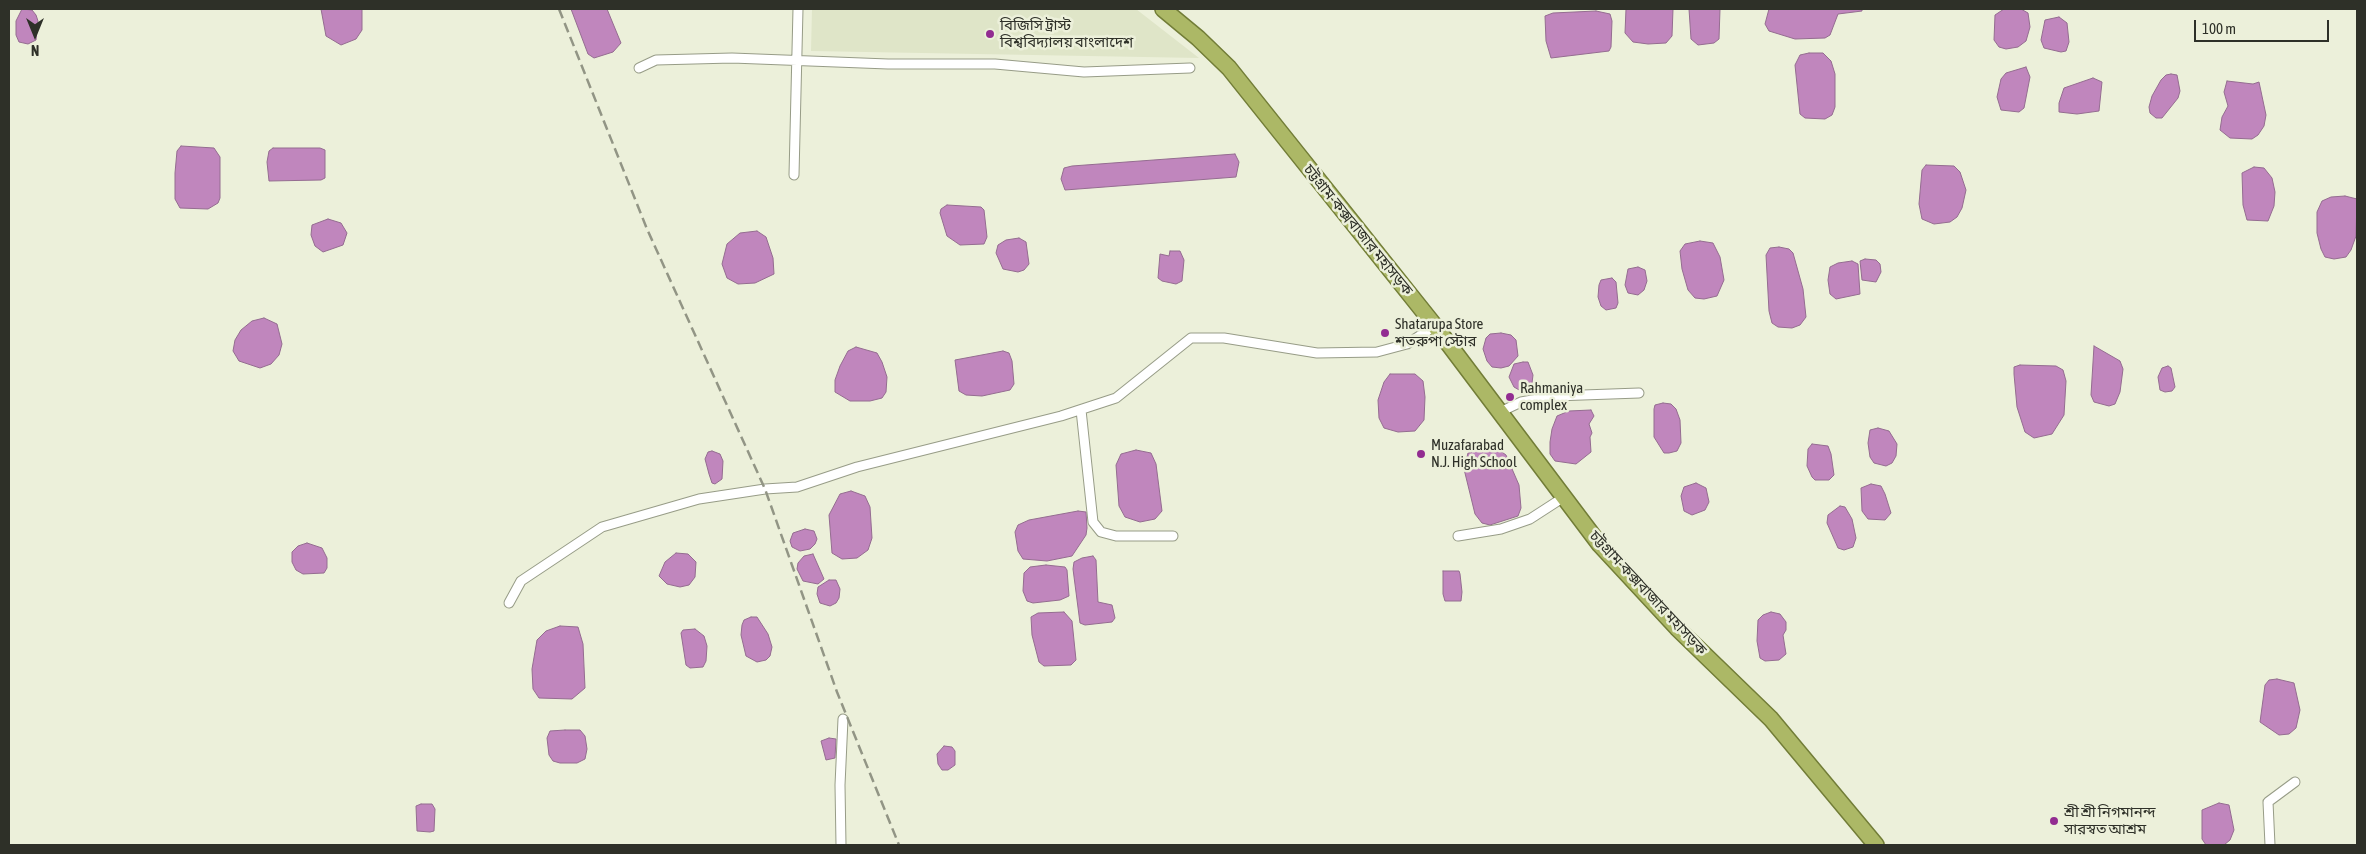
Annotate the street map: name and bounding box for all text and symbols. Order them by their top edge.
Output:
north arrow [10,10,60,60]
scale bar [2196,10,2331,42]
place label: বিজিসি ট্রাস্ট বিশ্ববিদ্যালয় বাংলাদেশ [1000,16,1133,51]
text: 100 m [2202,20,2236,37]
marker: বিজিসি ট্রাস্ট বিশ্ববিদ্যালয় বাংলাদেশ [984,28,996,40]
text: N [31,42,39,58]
street label: চট্টগ্রাম-কক্সবাজার মহাসড়ক [1300,161,1416,299]
place label: Shatarupa Store শতরুপা স্টোর [1395,315,1483,350]
marker: Shatarupa Store শতরুপা স্টোর [1379,327,1391,339]
place label: Rahmaniya complex [1520,379,1583,414]
marker: Rahmaniya complex [1504,391,1516,403]
place label: Muzafarabad N.J. High School [1431,436,1517,471]
marker: Muzafarabad N.J. High School [1415,448,1427,460]
street label: চট্টগ্রাম-কক্সবাজার মহাসড়ক [1586,527,1710,659]
place label: শ্রী শ্রী নিগমানন্দ সারস্বত আশ্রম [2064,803,2156,838]
marker: শ্রী শ্রী নিগমানন্দ সারস্বত আশ্রম [2048,815,2060,827]

